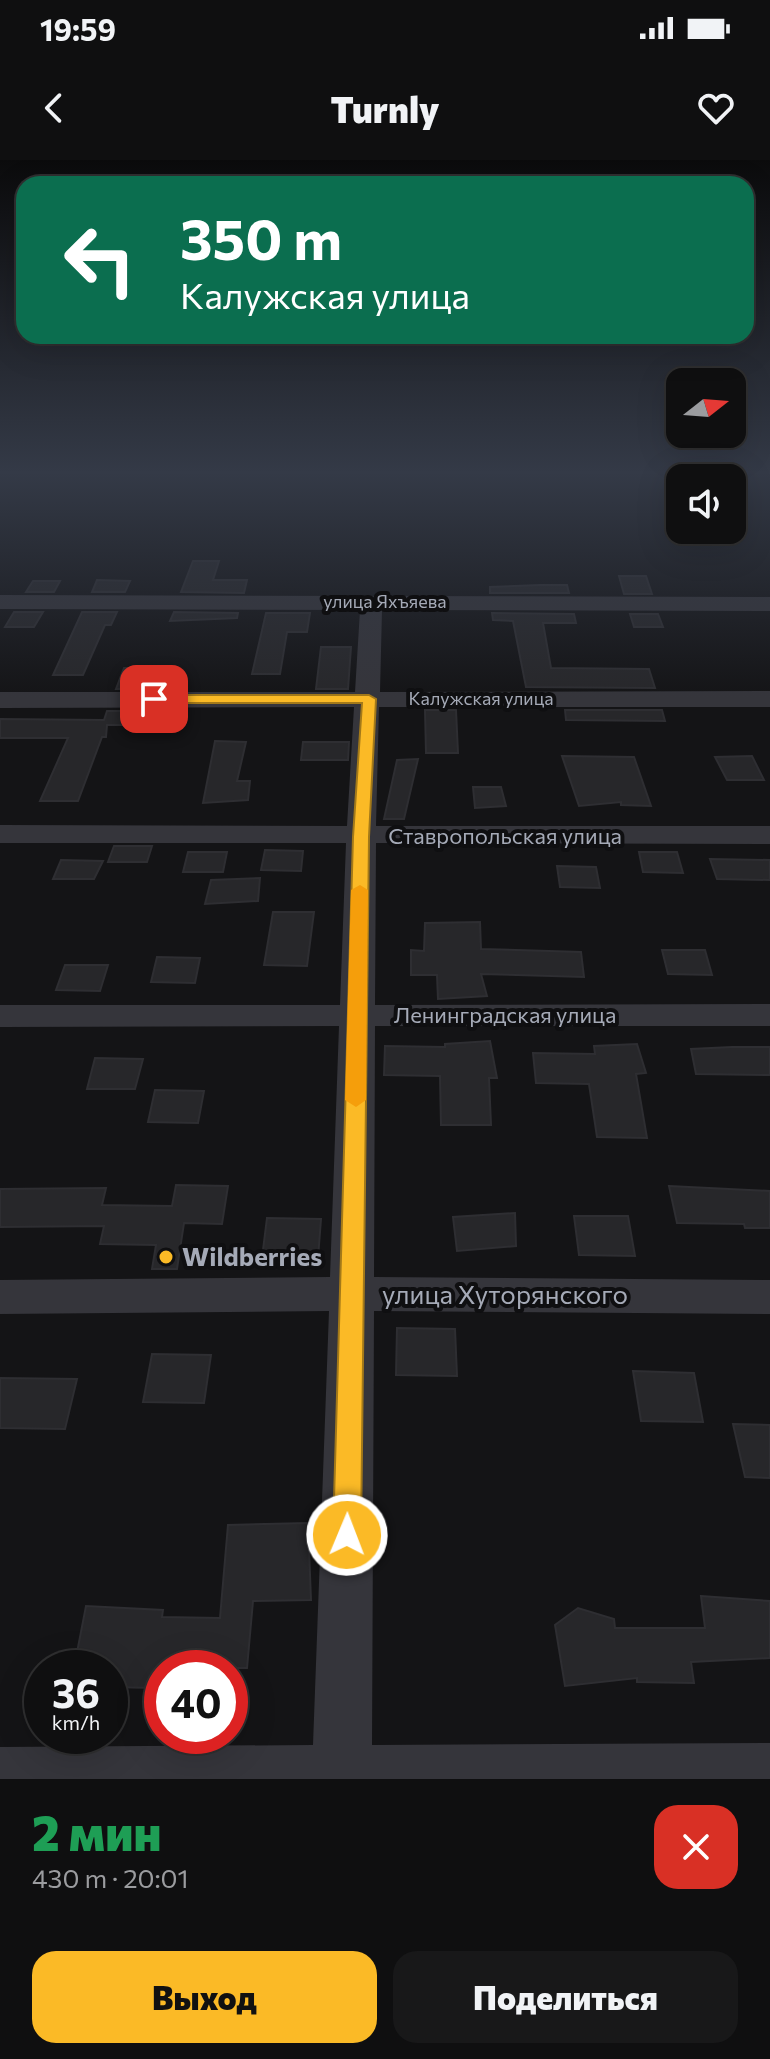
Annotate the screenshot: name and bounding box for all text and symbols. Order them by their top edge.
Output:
text: 19:59 [40,10,116,47]
icon: back [32,86,76,130]
text: Turnly [331,86,439,130]
icon: heart [694,86,738,130]
text: 350 m [180,203,342,272]
icon: left [48,208,152,312]
text: Калужская улица [180,272,470,316]
north arrow [666,368,746,448]
map controls [666,368,746,544]
button: sound [666,464,746,544]
street label: улица Яхъяева [323,590,447,612]
pin [120,665,188,733]
icon: arrive [132,677,176,721]
street label: Калужская улица [409,687,554,709]
street label: Ставропольская улица [388,822,622,849]
street label: Ленинградская улица [394,1001,616,1028]
place label: Wildberries [182,1240,322,1271]
marker: Wildberries [157,1248,175,1266]
street label: улица Хуторянского [382,1278,628,1309]
position arrow [305,1493,389,1577]
speed limit sign: 40 [144,1650,248,1754]
text: 36 [52,1667,100,1716]
text: km/h [52,1710,100,1734]
text: 2 мин [32,1802,161,1861]
button: close [654,1805,738,1889]
text: 430 m · 20:01 [32,1862,189,1893]
button: Выход [32,1951,377,2043]
button: Поделиться [393,1951,738,2043]

